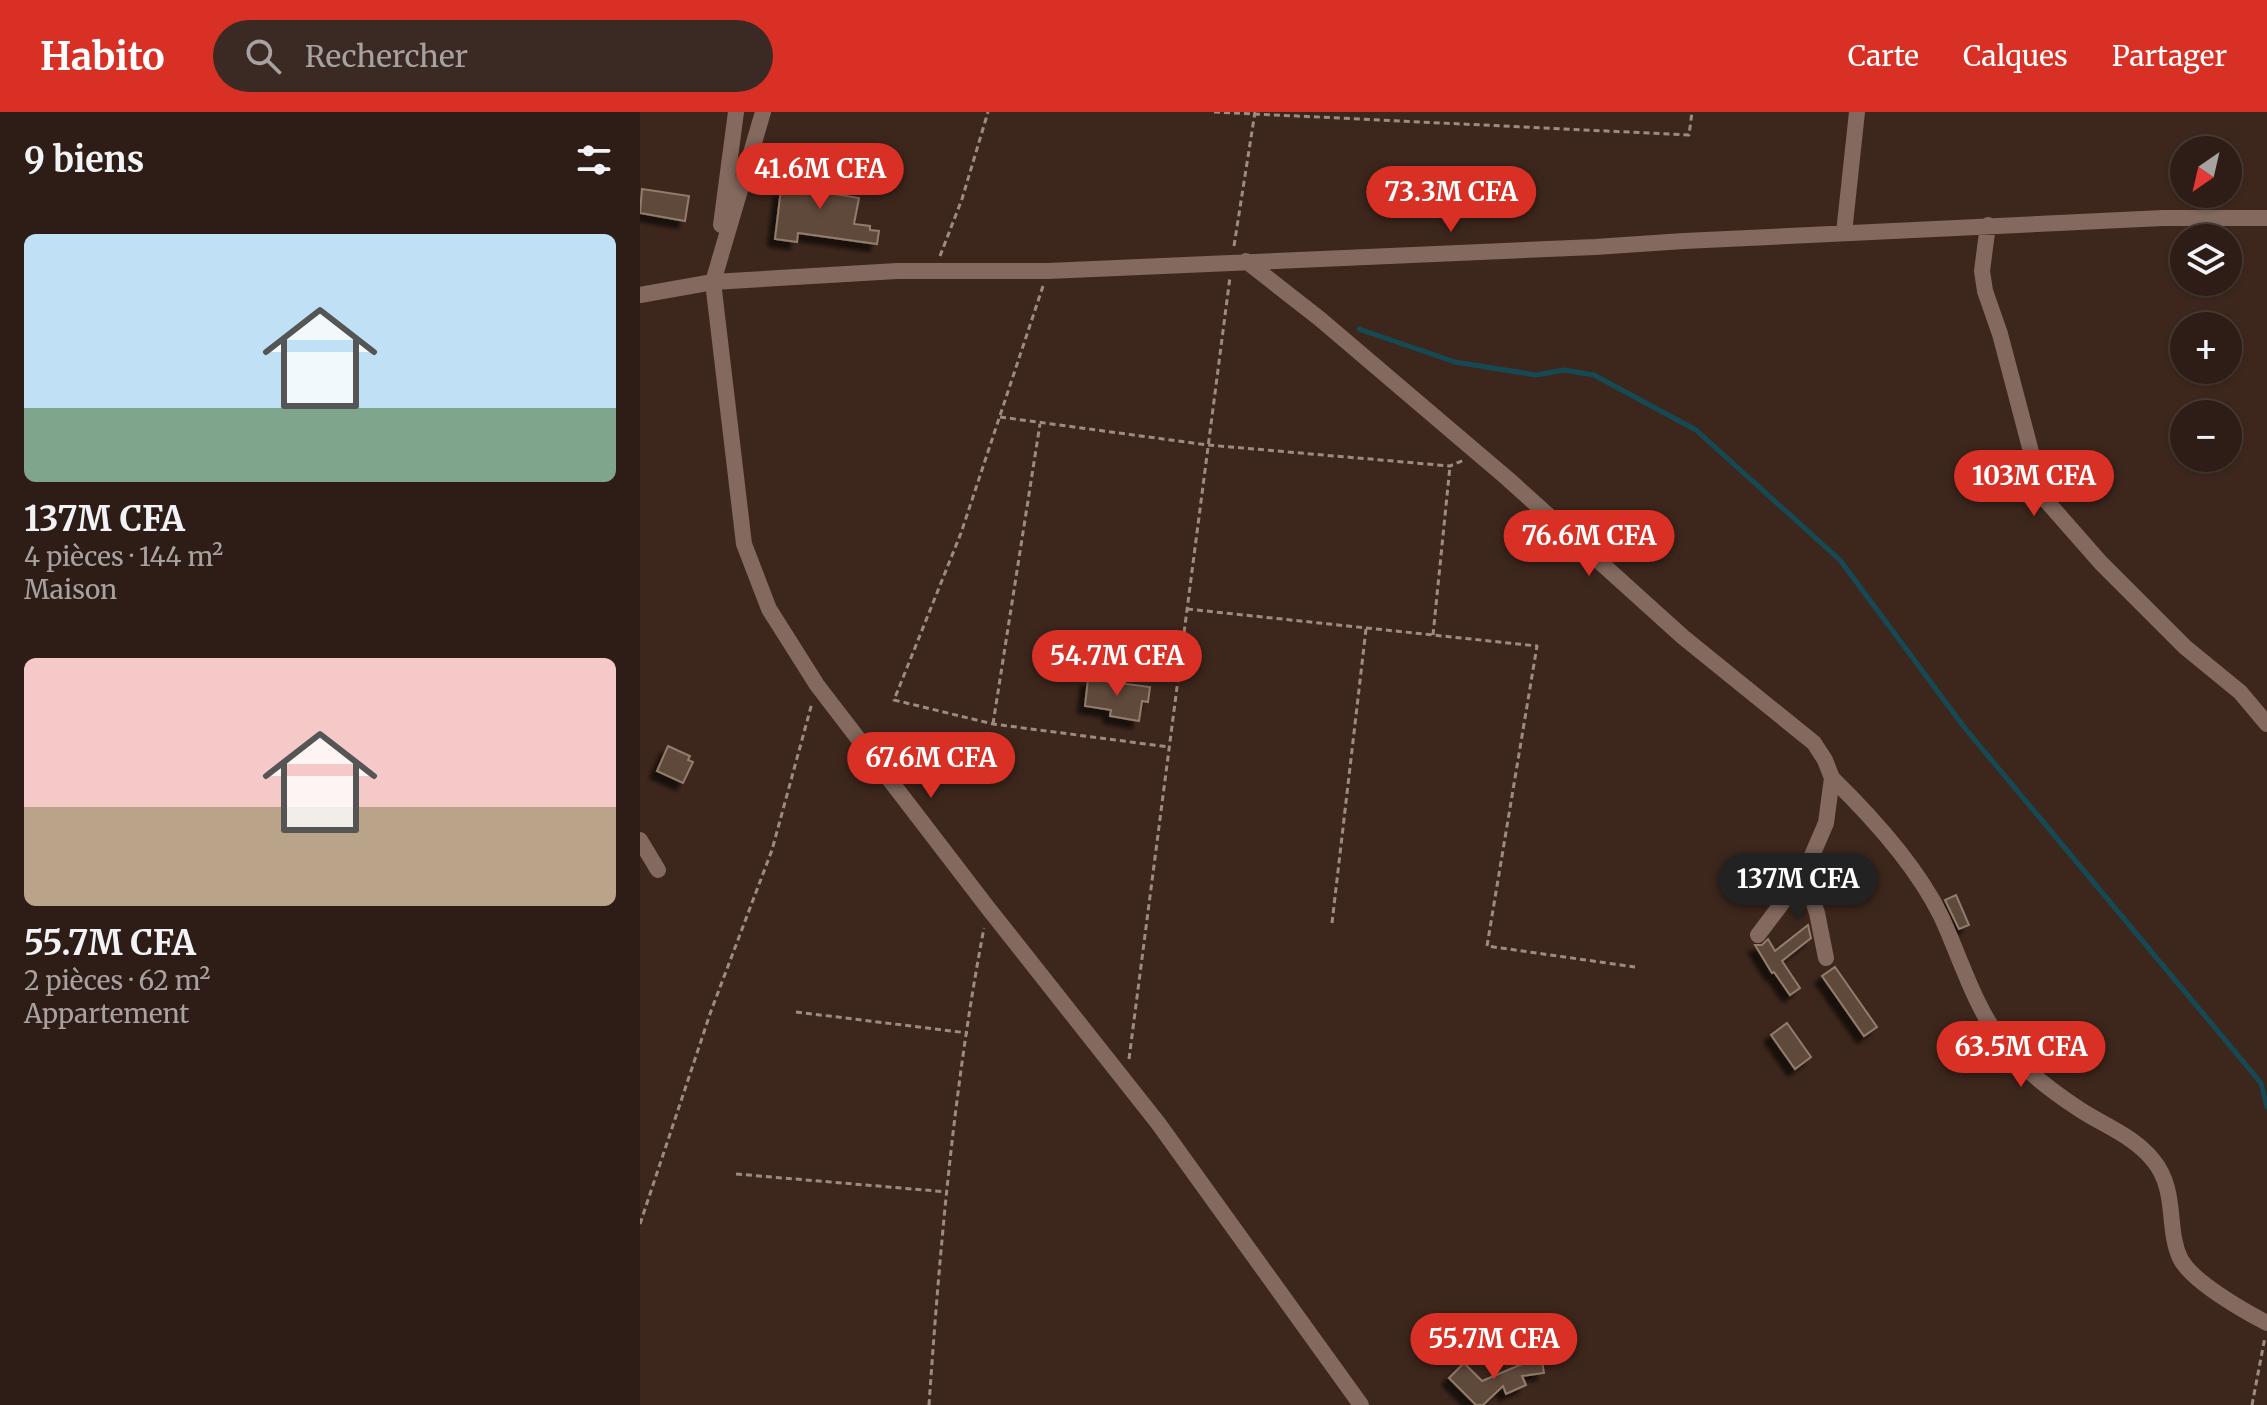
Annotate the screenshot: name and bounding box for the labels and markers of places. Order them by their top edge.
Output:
pin: 41.6M CFA [728,143,912,211]
pin: 73.3M CFA [1359,166,1543,234]
pin: 103M CFA [1951,450,2117,518]
pin: 76.6M CFA [1497,510,1681,578]
pin: 54.7M CFA [1025,630,1209,698]
pin: 67.6M CFA [839,732,1023,800]
pin: 137M CFA [1715,853,1881,921]
pin: 63.5M CFA [1929,1021,2113,1089]
pin: 55.7M CFA [1402,1313,1586,1381]

